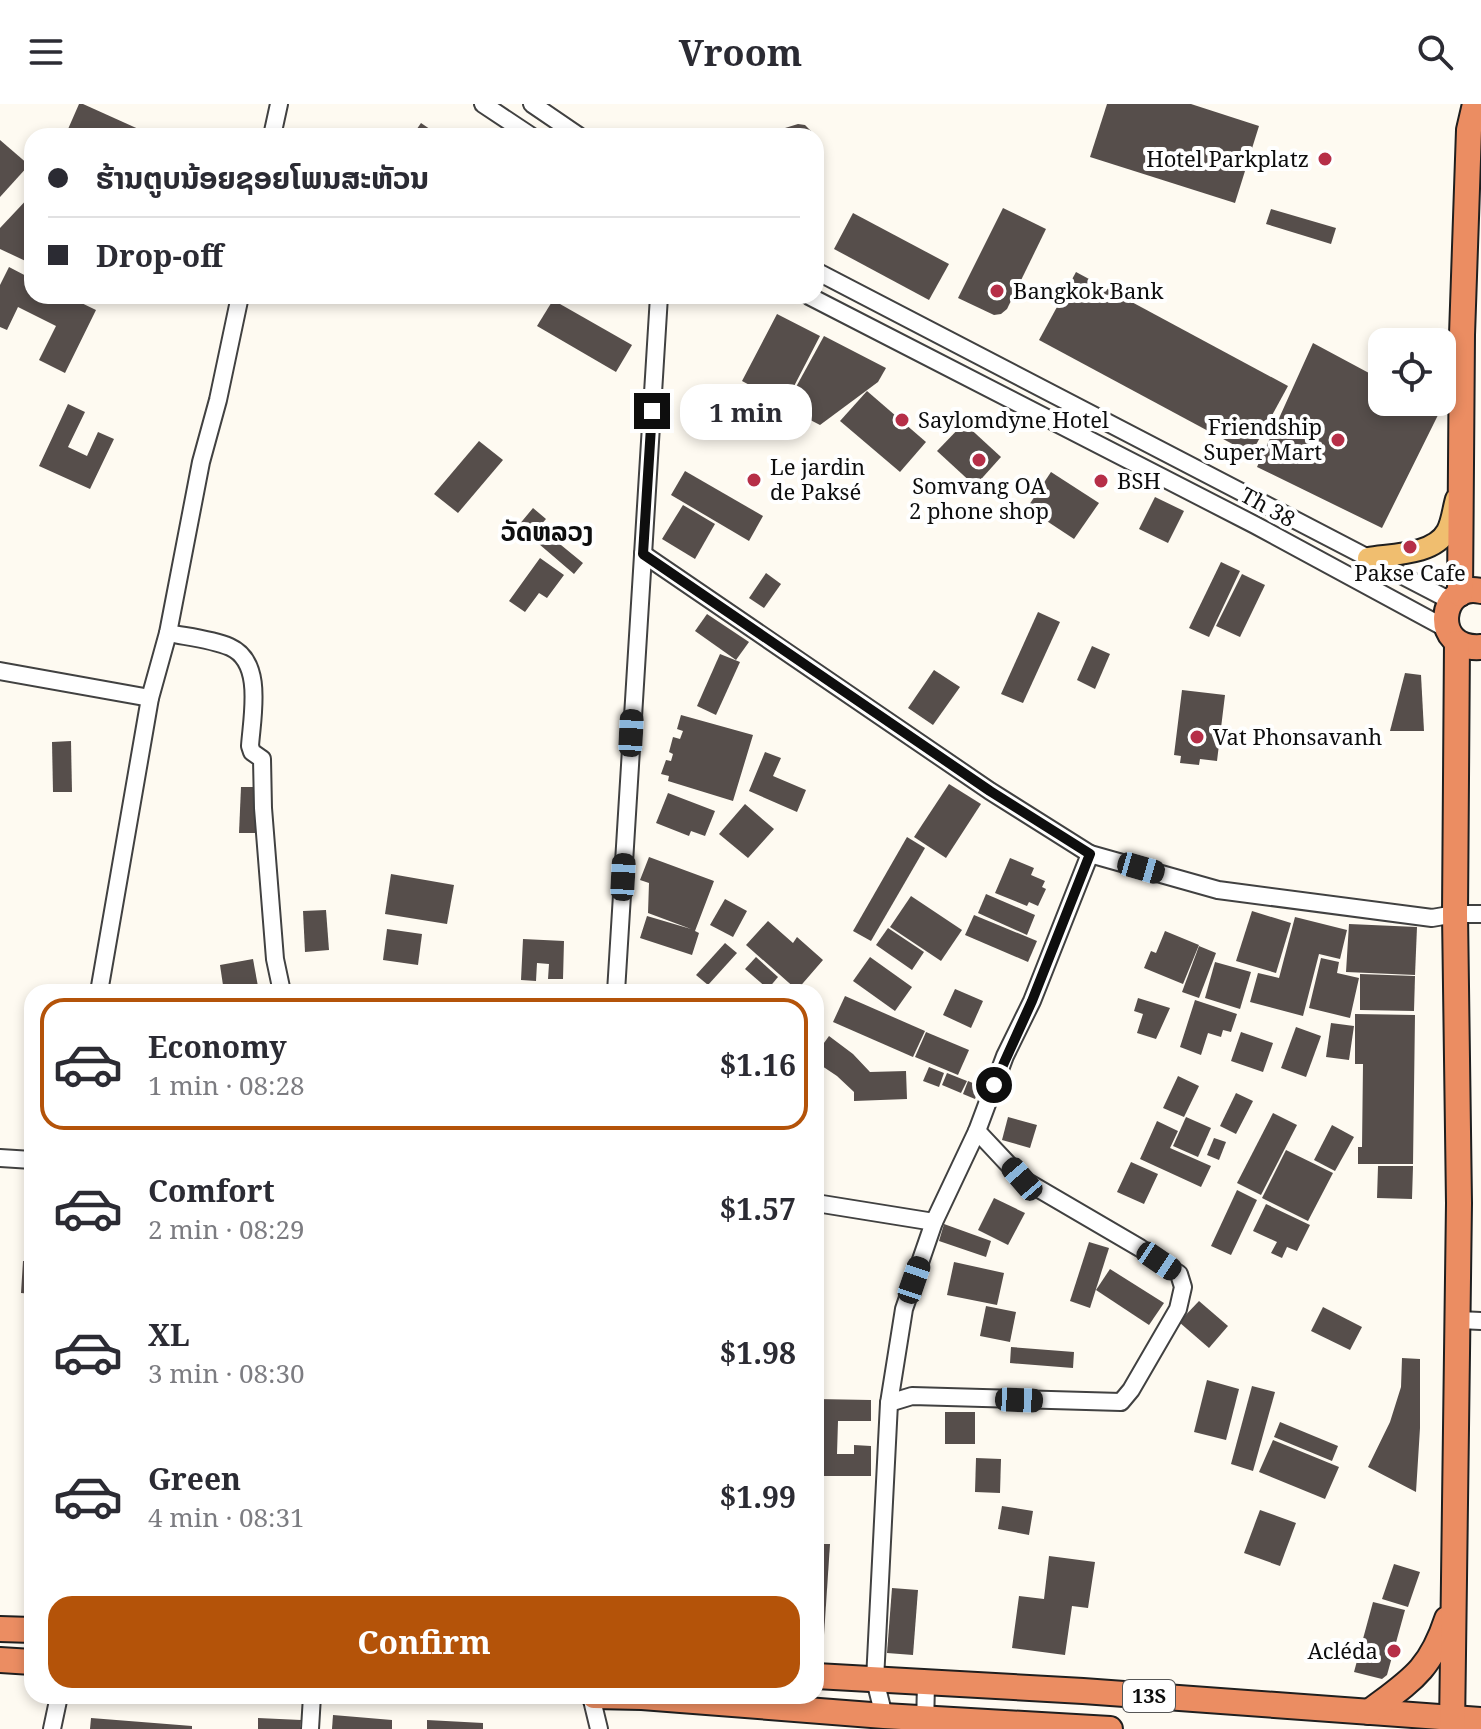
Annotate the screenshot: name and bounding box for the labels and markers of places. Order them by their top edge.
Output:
place label: Hotel Parkplatz [1146,143,1309,173]
marker: Hotel Parkplatz [1316,150,1334,168]
place label: Bangkok Bank [1013,275,1163,305]
marker: Bangkok Bank [988,282,1006,300]
place label: Saylomdyne Hotel [918,404,1109,434]
marker: Saylomdyne Hotel [893,411,911,429]
place label: Friendship Super Mart [1204,411,1322,466]
marker: Friendship Super Mart [1329,431,1347,449]
place label: Le jardin de Paksé [770,451,865,506]
marker: Somvang OA 2 phone shop [970,451,988,469]
place label: BSH [1117,465,1161,495]
place label: Somvang OA 2 phone shop [909,470,1049,525]
marker: Le jardin de Paksé [745,471,763,489]
marker: BSH [1092,472,1110,490]
marker: Pakse Cafe [1401,538,1419,556]
place label: Pakse Cafe [1354,557,1466,587]
place label: Vat Phonsavanh [1213,721,1382,751]
marker: Vat Phonsavanh [1188,728,1206,746]
place label: Acléda [1308,1635,1378,1665]
marker: Acléda [1385,1642,1403,1660]

